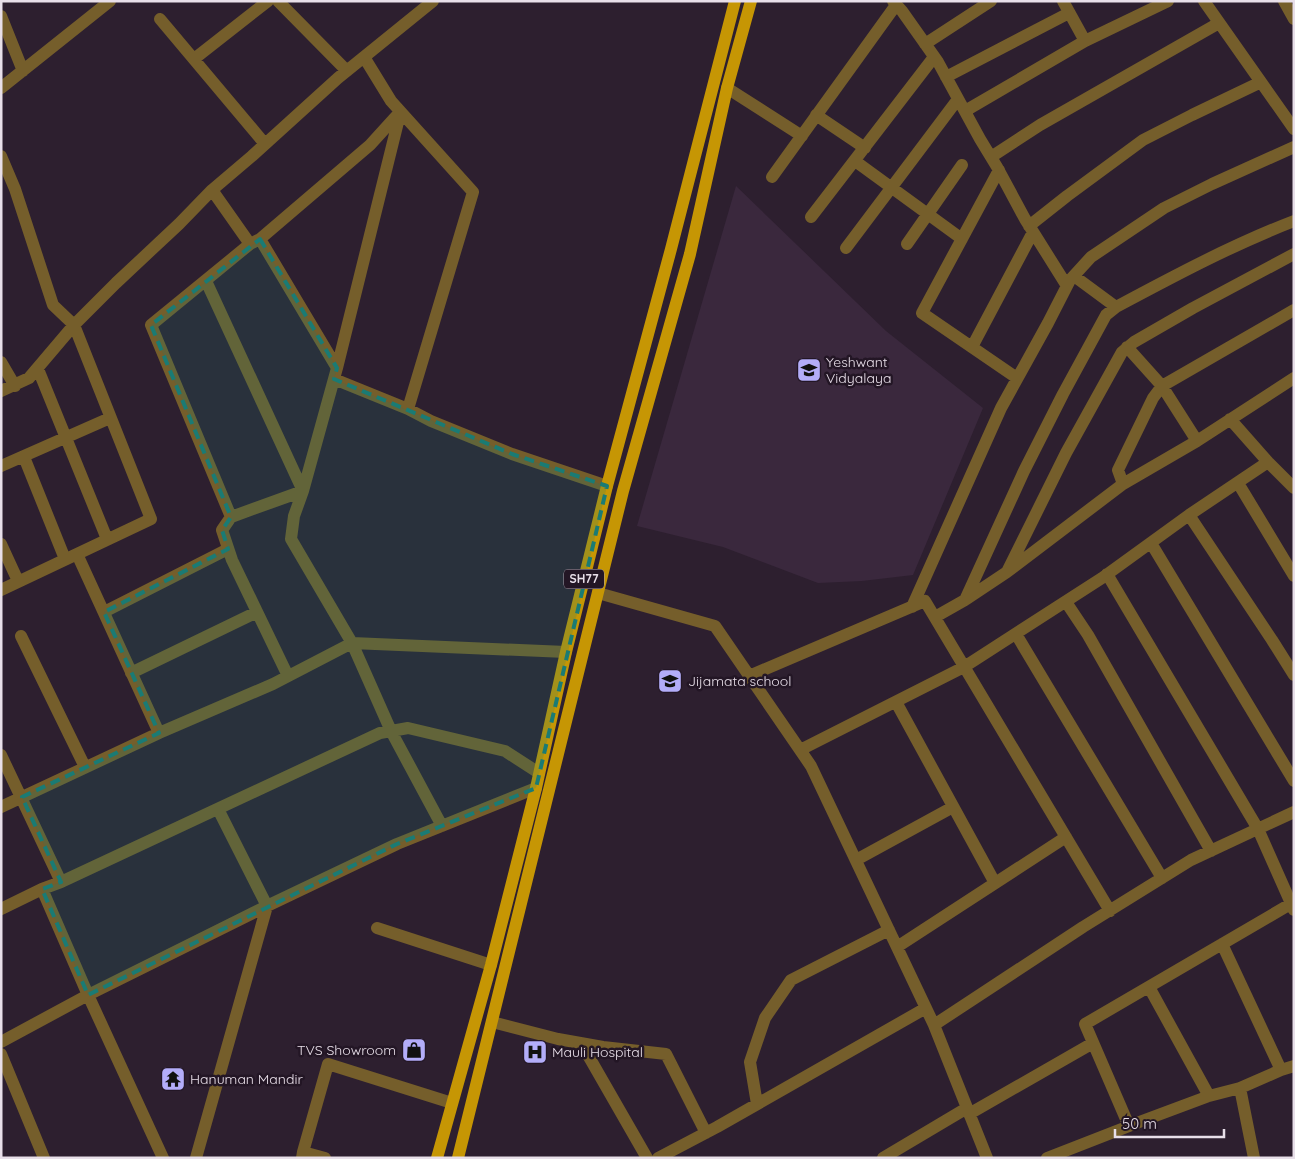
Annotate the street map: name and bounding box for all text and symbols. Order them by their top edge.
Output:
place label: Yeshwant Vidyalaya [826,353,891,387]
school or university icon: Yeshwant Vidyalaya [796,357,822,383]
road number: SH77 [564,570,604,588]
school or university icon: Jijamata school [657,668,683,694]
place label: Jijamata school [688,672,791,690]
shop icon: TVS Showroom [401,1037,427,1063]
hospital icon: Mauli Hospital [522,1039,548,1065]
place label: TVS Showroom [297,1041,396,1059]
place label: Mauli Hospital [552,1043,643,1061]
temple icon: Hanuman Mandir [160,1066,186,1092]
place label: Hanuman Mandir [190,1070,303,1088]
scale bar [1115,1106,1224,1138]
text: 50 m [1122,1114,1157,1133]

